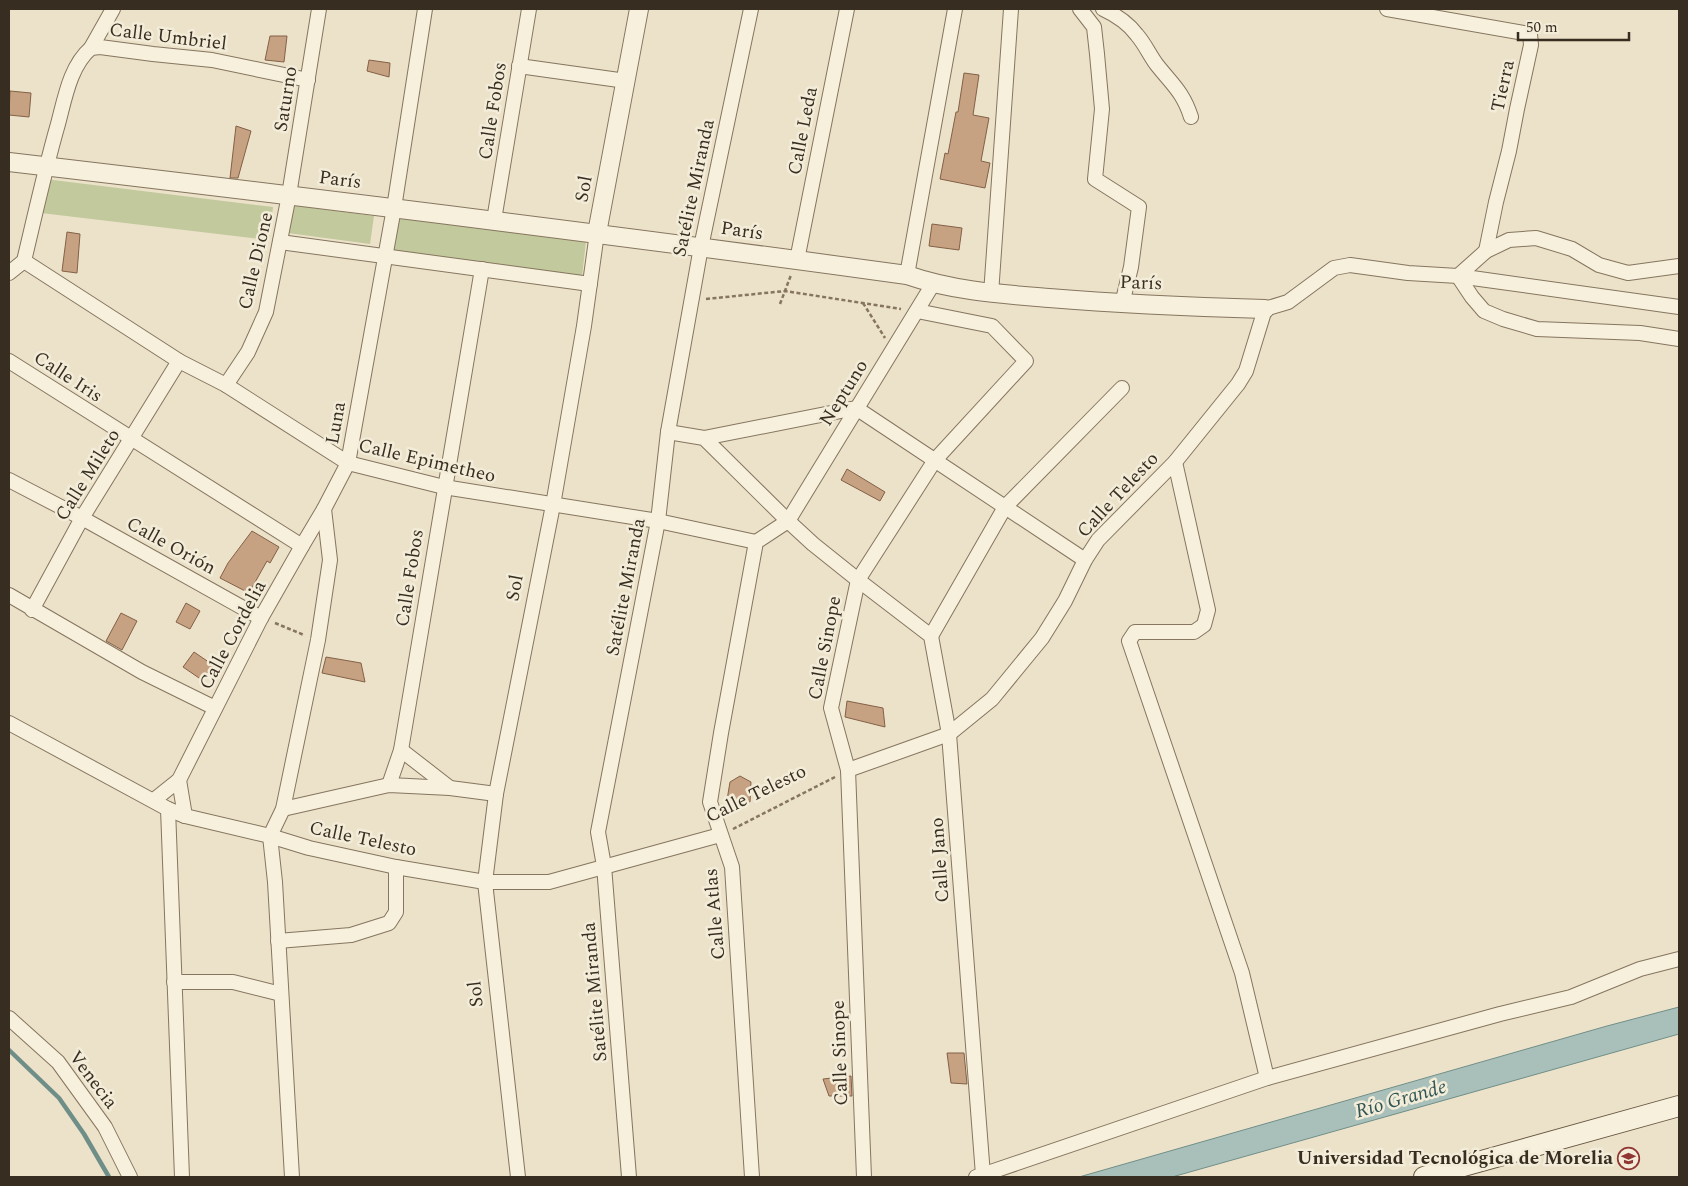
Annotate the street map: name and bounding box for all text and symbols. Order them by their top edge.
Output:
scale bar [1518,10,1629,42]
street label: Calle Umbriel [108,15,228,59]
text: 50 m [1526,16,1558,39]
street label: Tierra [1483,57,1523,115]
street label: Calle Fobos [471,60,515,162]
street label: Saturno [267,64,305,134]
street label: Calle Leda [780,84,826,178]
street label: Satélite Miranda [665,116,723,260]
street label: París [317,163,363,197]
street label: Sol [567,173,601,205]
street label: Calle Dione [231,209,281,313]
street label: París [719,214,765,248]
street label: París [1119,268,1163,298]
street label: Calle Iris [28,344,108,410]
street label: Neptuno [812,354,876,432]
street label: Luna [318,399,354,447]
street label: Calle Mileto [48,423,128,527]
street label: Calle Epimetheo [356,431,498,491]
street label: Calle Telesto [1070,445,1166,545]
street label: Calle Orión [121,510,221,582]
street label: Satélite Miranda [598,515,654,659]
street label: Calle Fobos [388,527,432,629]
street label: Sol [498,572,532,604]
street label: Calle Cordelia [192,574,274,695]
street label: Calle Sinope [801,593,849,703]
street label: Calle Telesto [701,757,811,831]
street label: Calle Telesto [307,813,419,865]
street label: Calle Jano [923,816,957,904]
street label: Calle Atlas [697,867,733,961]
street label: Satélite Miranda [574,920,616,1063]
street label: Sol [460,979,492,1009]
street label: Calle Sinope [824,1000,856,1106]
street label: Venecia [61,1045,125,1116]
water label: Río Grande [1352,1072,1450,1126]
place label: Universidad Tecnológica de Morelia [1297,1144,1613,1173]
school or university icon: Universidad Tecnológica de Morelia [1617,1146,1641,1170]

